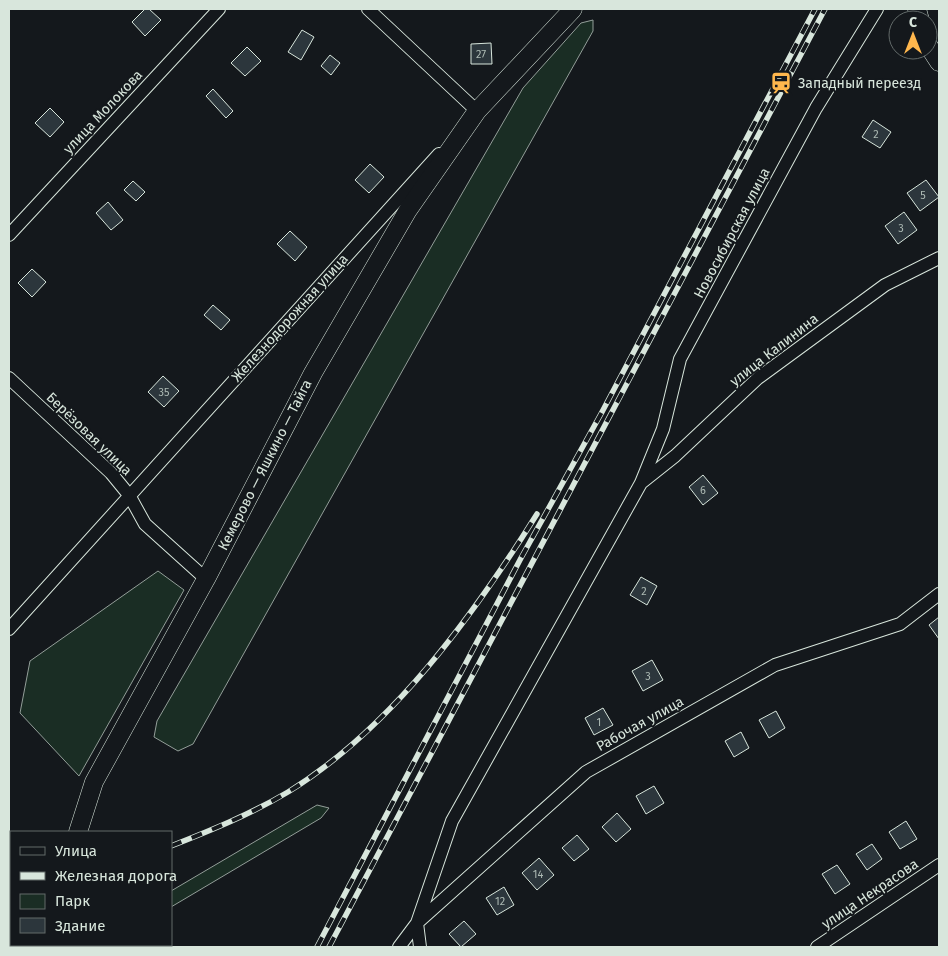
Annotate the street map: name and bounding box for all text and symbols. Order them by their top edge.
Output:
north arrow [888,10,938,60]
text: С [909,14,917,31]
house number: 27 [476,48,486,61]
street label: улица Молокова [60,66,146,158]
station icon: Западный переезд [768,70,794,96]
place label: Западный переезд [798,75,921,92]
house number: 2 [873,128,879,141]
street label: Новосибирская улица [690,165,774,301]
house number: 5 [920,189,926,202]
house number: 3 [898,222,904,235]
street label: Железнодорожная улица [228,251,352,385]
street label: улица Калинина [726,310,822,390]
street label: Кемерово — Яшкино — Тайга [214,377,316,553]
house number: 35 [159,386,170,399]
street label: Берёзовая улица [43,389,135,479]
house number: 6 [700,484,706,497]
house number: 2 [641,585,647,598]
house number: 3 [645,670,651,683]
street label: Рабочая улица [593,693,687,755]
house number: 1 [597,716,601,729]
legend [10,831,172,946]
text: Улица [55,842,97,860]
street label: улица Некрасова [818,855,922,933]
text: Железная дорога [55,867,177,885]
house number: 14 [533,868,543,881]
text: Парк [55,892,90,910]
house number: 12 [495,895,505,908]
text: Здание [55,917,105,935]

